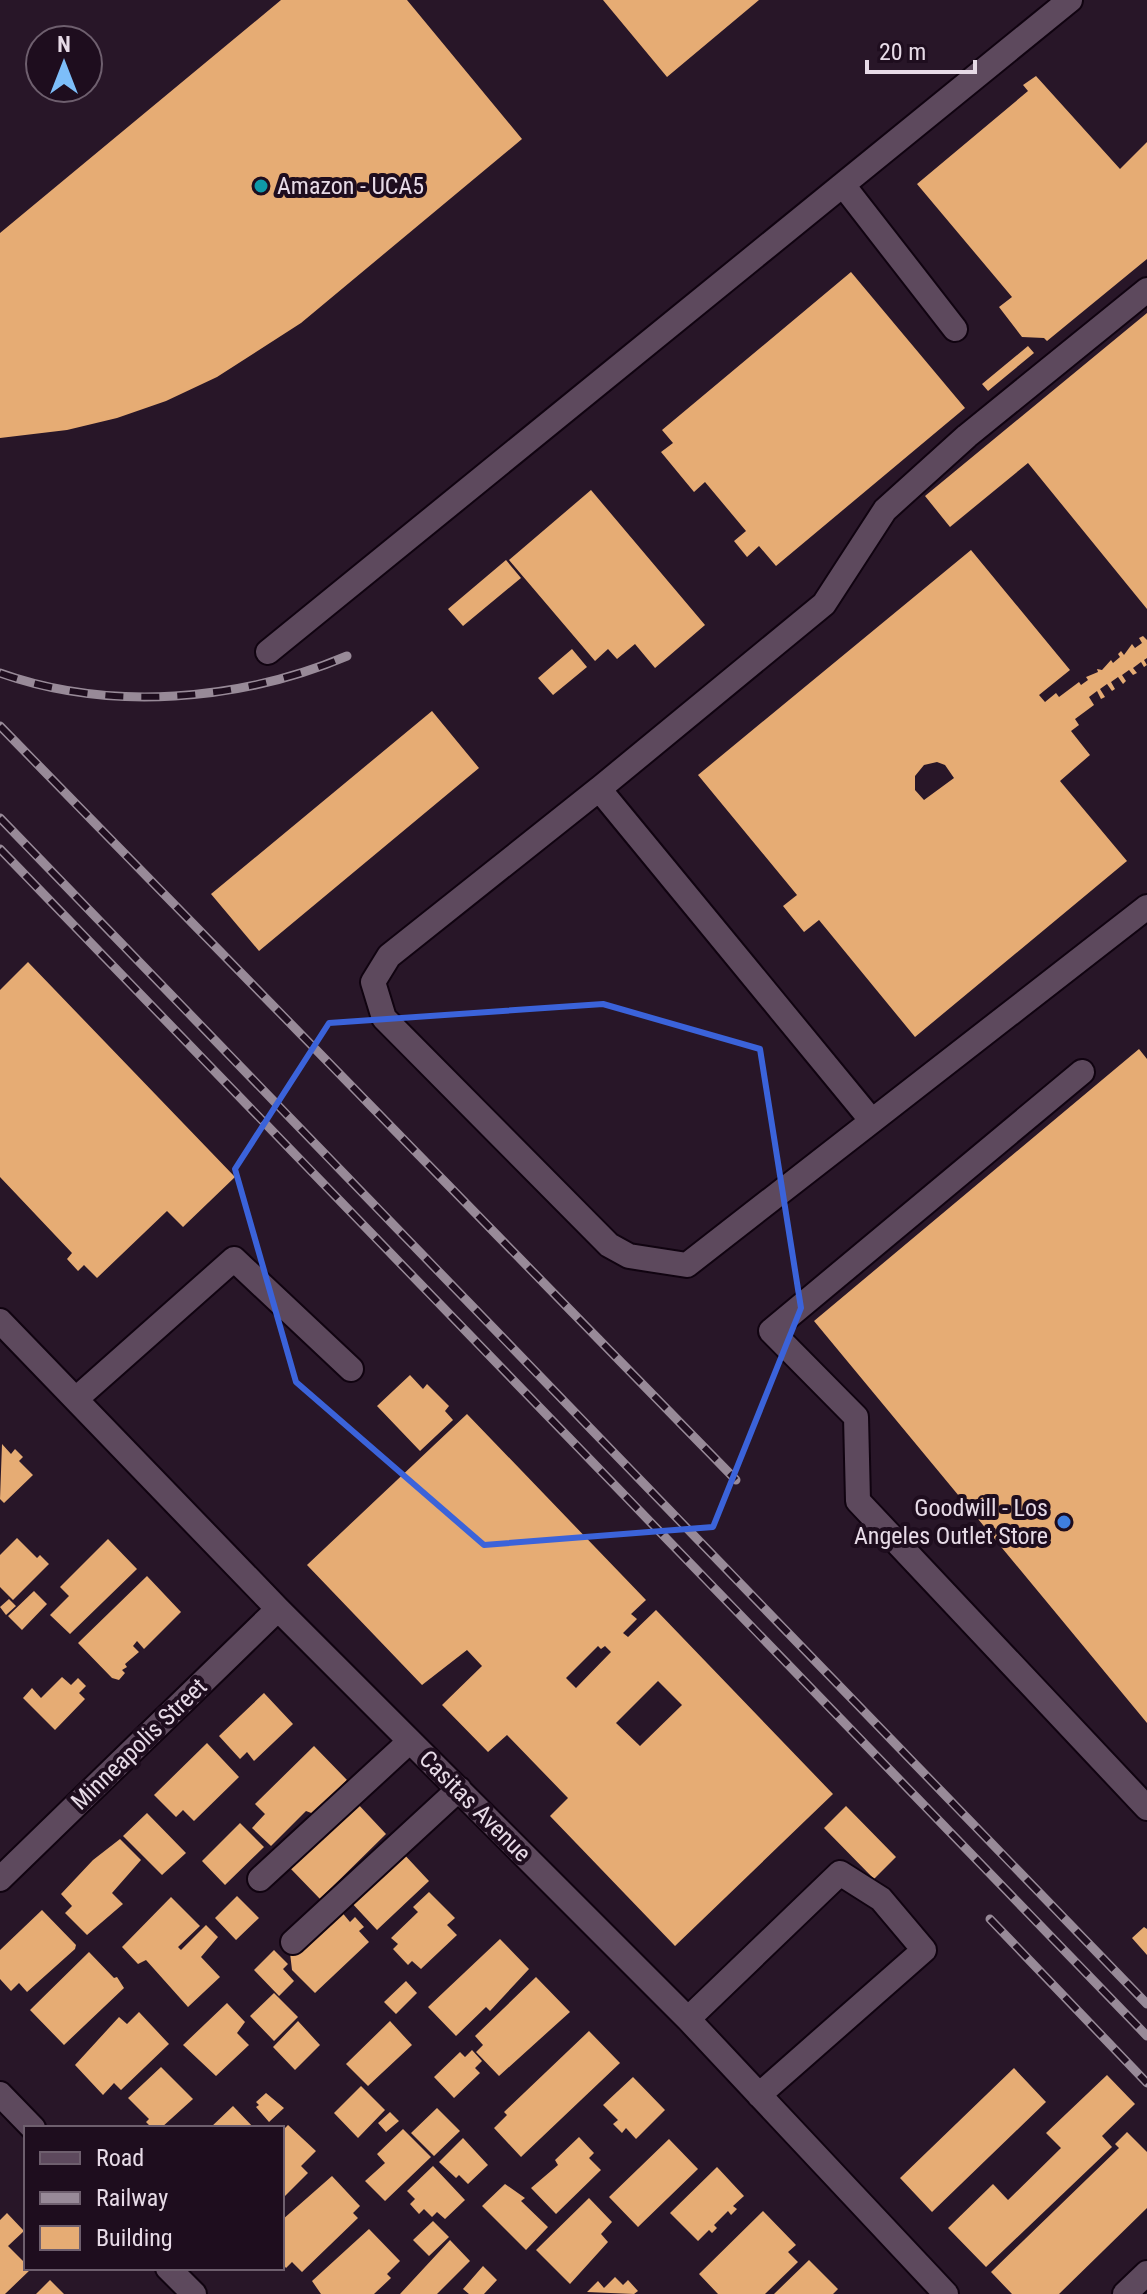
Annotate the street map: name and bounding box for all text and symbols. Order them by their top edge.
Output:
north arrow [24,24,104,104]
scale bar [867,24,975,74]
text: N [57,32,71,57]
text: 20 m [879,38,926,66]
place label: Amazon - UCA5 [277,172,424,200]
marker: Amazon - UCA5 [252,177,270,195]
place label: Goodwill - Los Angeles Outlet Store [854,1494,1048,1550]
marker: Goodwill - Los Angeles Outlet Store [1055,1513,1073,1531]
street label: Minneapolis Street [66,1672,212,1816]
street label: Casitas Avenue [414,1745,536,1867]
legend [24,2126,284,2270]
text: Road [96,2144,144,2172]
text: Railway [96,2184,168,2212]
text: Building [96,2224,173,2252]

